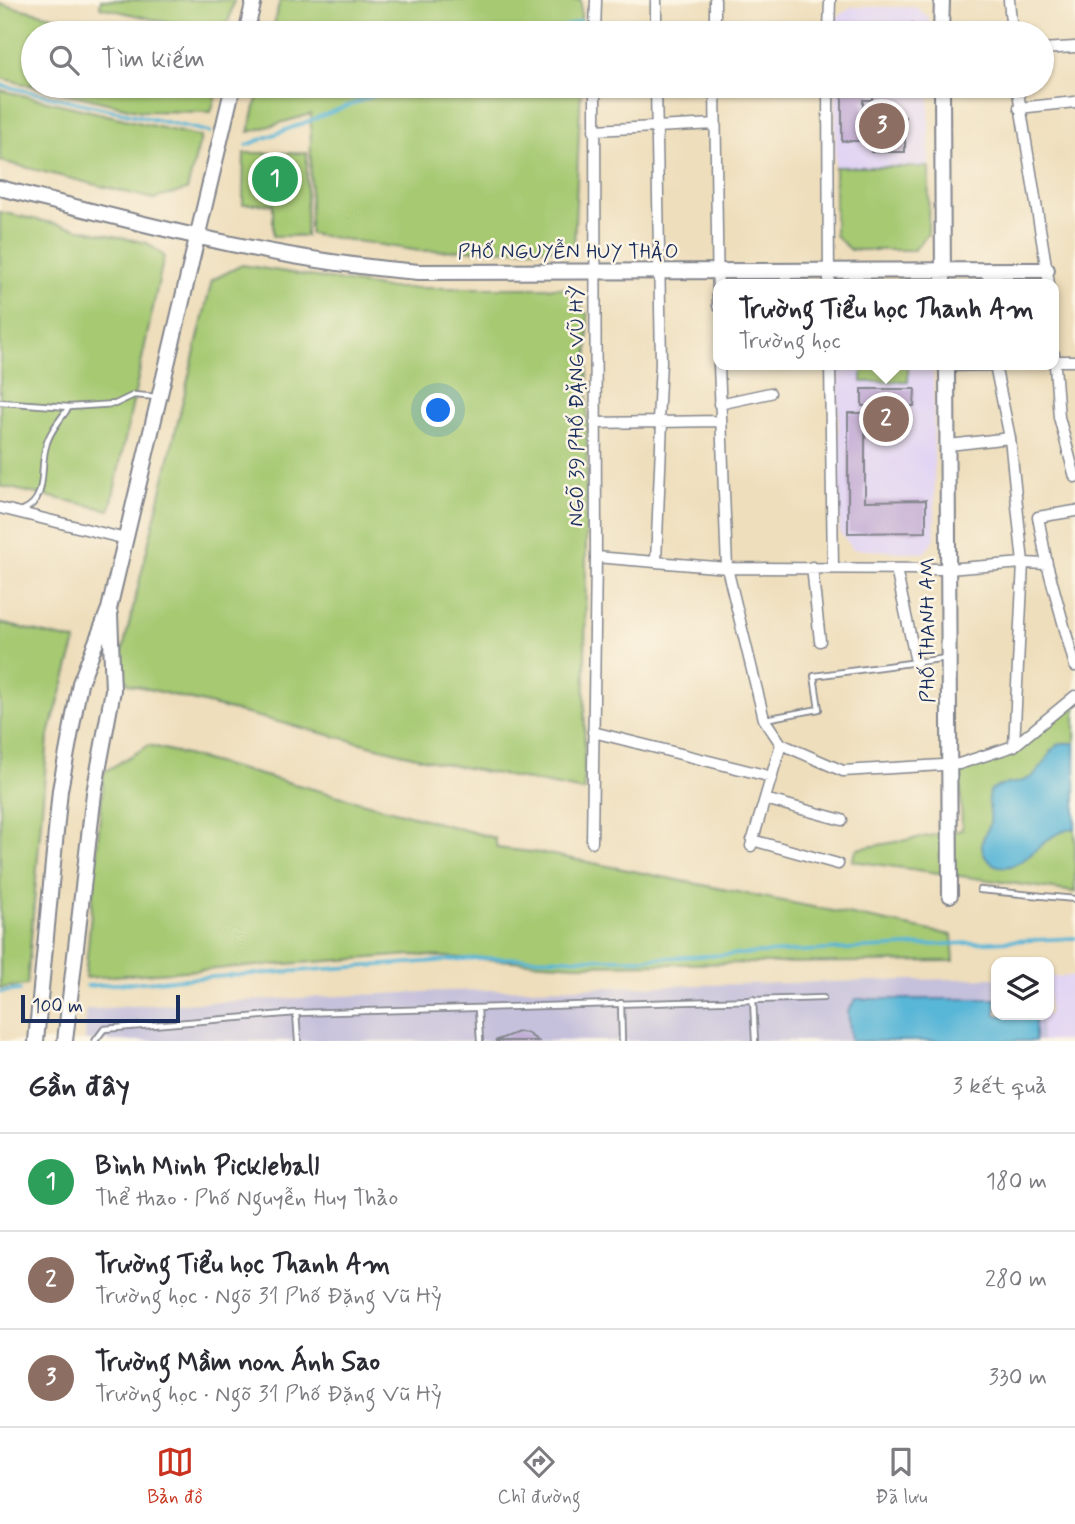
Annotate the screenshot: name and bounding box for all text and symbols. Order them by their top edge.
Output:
search box [21,21,1054,98]
icon: search [45,41,83,79]
text: Tìm kiếm [101,43,205,77]
pin: 3 [859,100,905,152]
pin: 1 [252,153,298,205]
street label: PHỐ NGUYỄN HUY THẢO [457,238,679,266]
popup [713,279,1059,370]
street label: NGÕ 39 PHỐ ĐẶNG VŨ HỶ [563,285,591,527]
text: Trường Tiểu học Thanh Am [738,293,1034,327]
text: Trường học [738,327,841,357]
your location [421,393,455,427]
pin: 2 [863,393,909,445]
street label: PHỐ THANH AM [914,557,942,703]
map controls [991,957,1054,1020]
button: layers [991,957,1054,1020]
scale bar [21,992,180,1024]
text: 100 m [32,994,83,1019]
text: Gần đây [28,1067,130,1106]
text: 3 kết quả [953,1072,1047,1102]
text: Bình Minh Pickleball [95,1150,319,1184]
text: 1 [46,1167,56,1197]
text: 180 m [986,1167,1047,1197]
text: Thể thao · Phố Nguyễn Huy Thảo [95,1184,398,1214]
text: Trường Tiểu học Thanh Am [95,1248,390,1282]
text: 2 [45,1265,57,1295]
text: 280 m [985,1265,1047,1295]
text: Trường học · Ngõ 31 Phố Đặng Vũ Hỷ [95,1282,442,1312]
text: Trường Mầm non Ánh Sao [95,1346,380,1380]
text: 3 [46,1363,56,1393]
text: 330 m [989,1363,1047,1393]
text: Trường học · Ngõ 31 Phố Đặng Vũ Hỷ [95,1380,442,1410]
tab: Bản đồ [147,1443,203,1510]
tab: Chỉ đường [497,1443,581,1510]
tab: Đã lưu [875,1443,928,1510]

